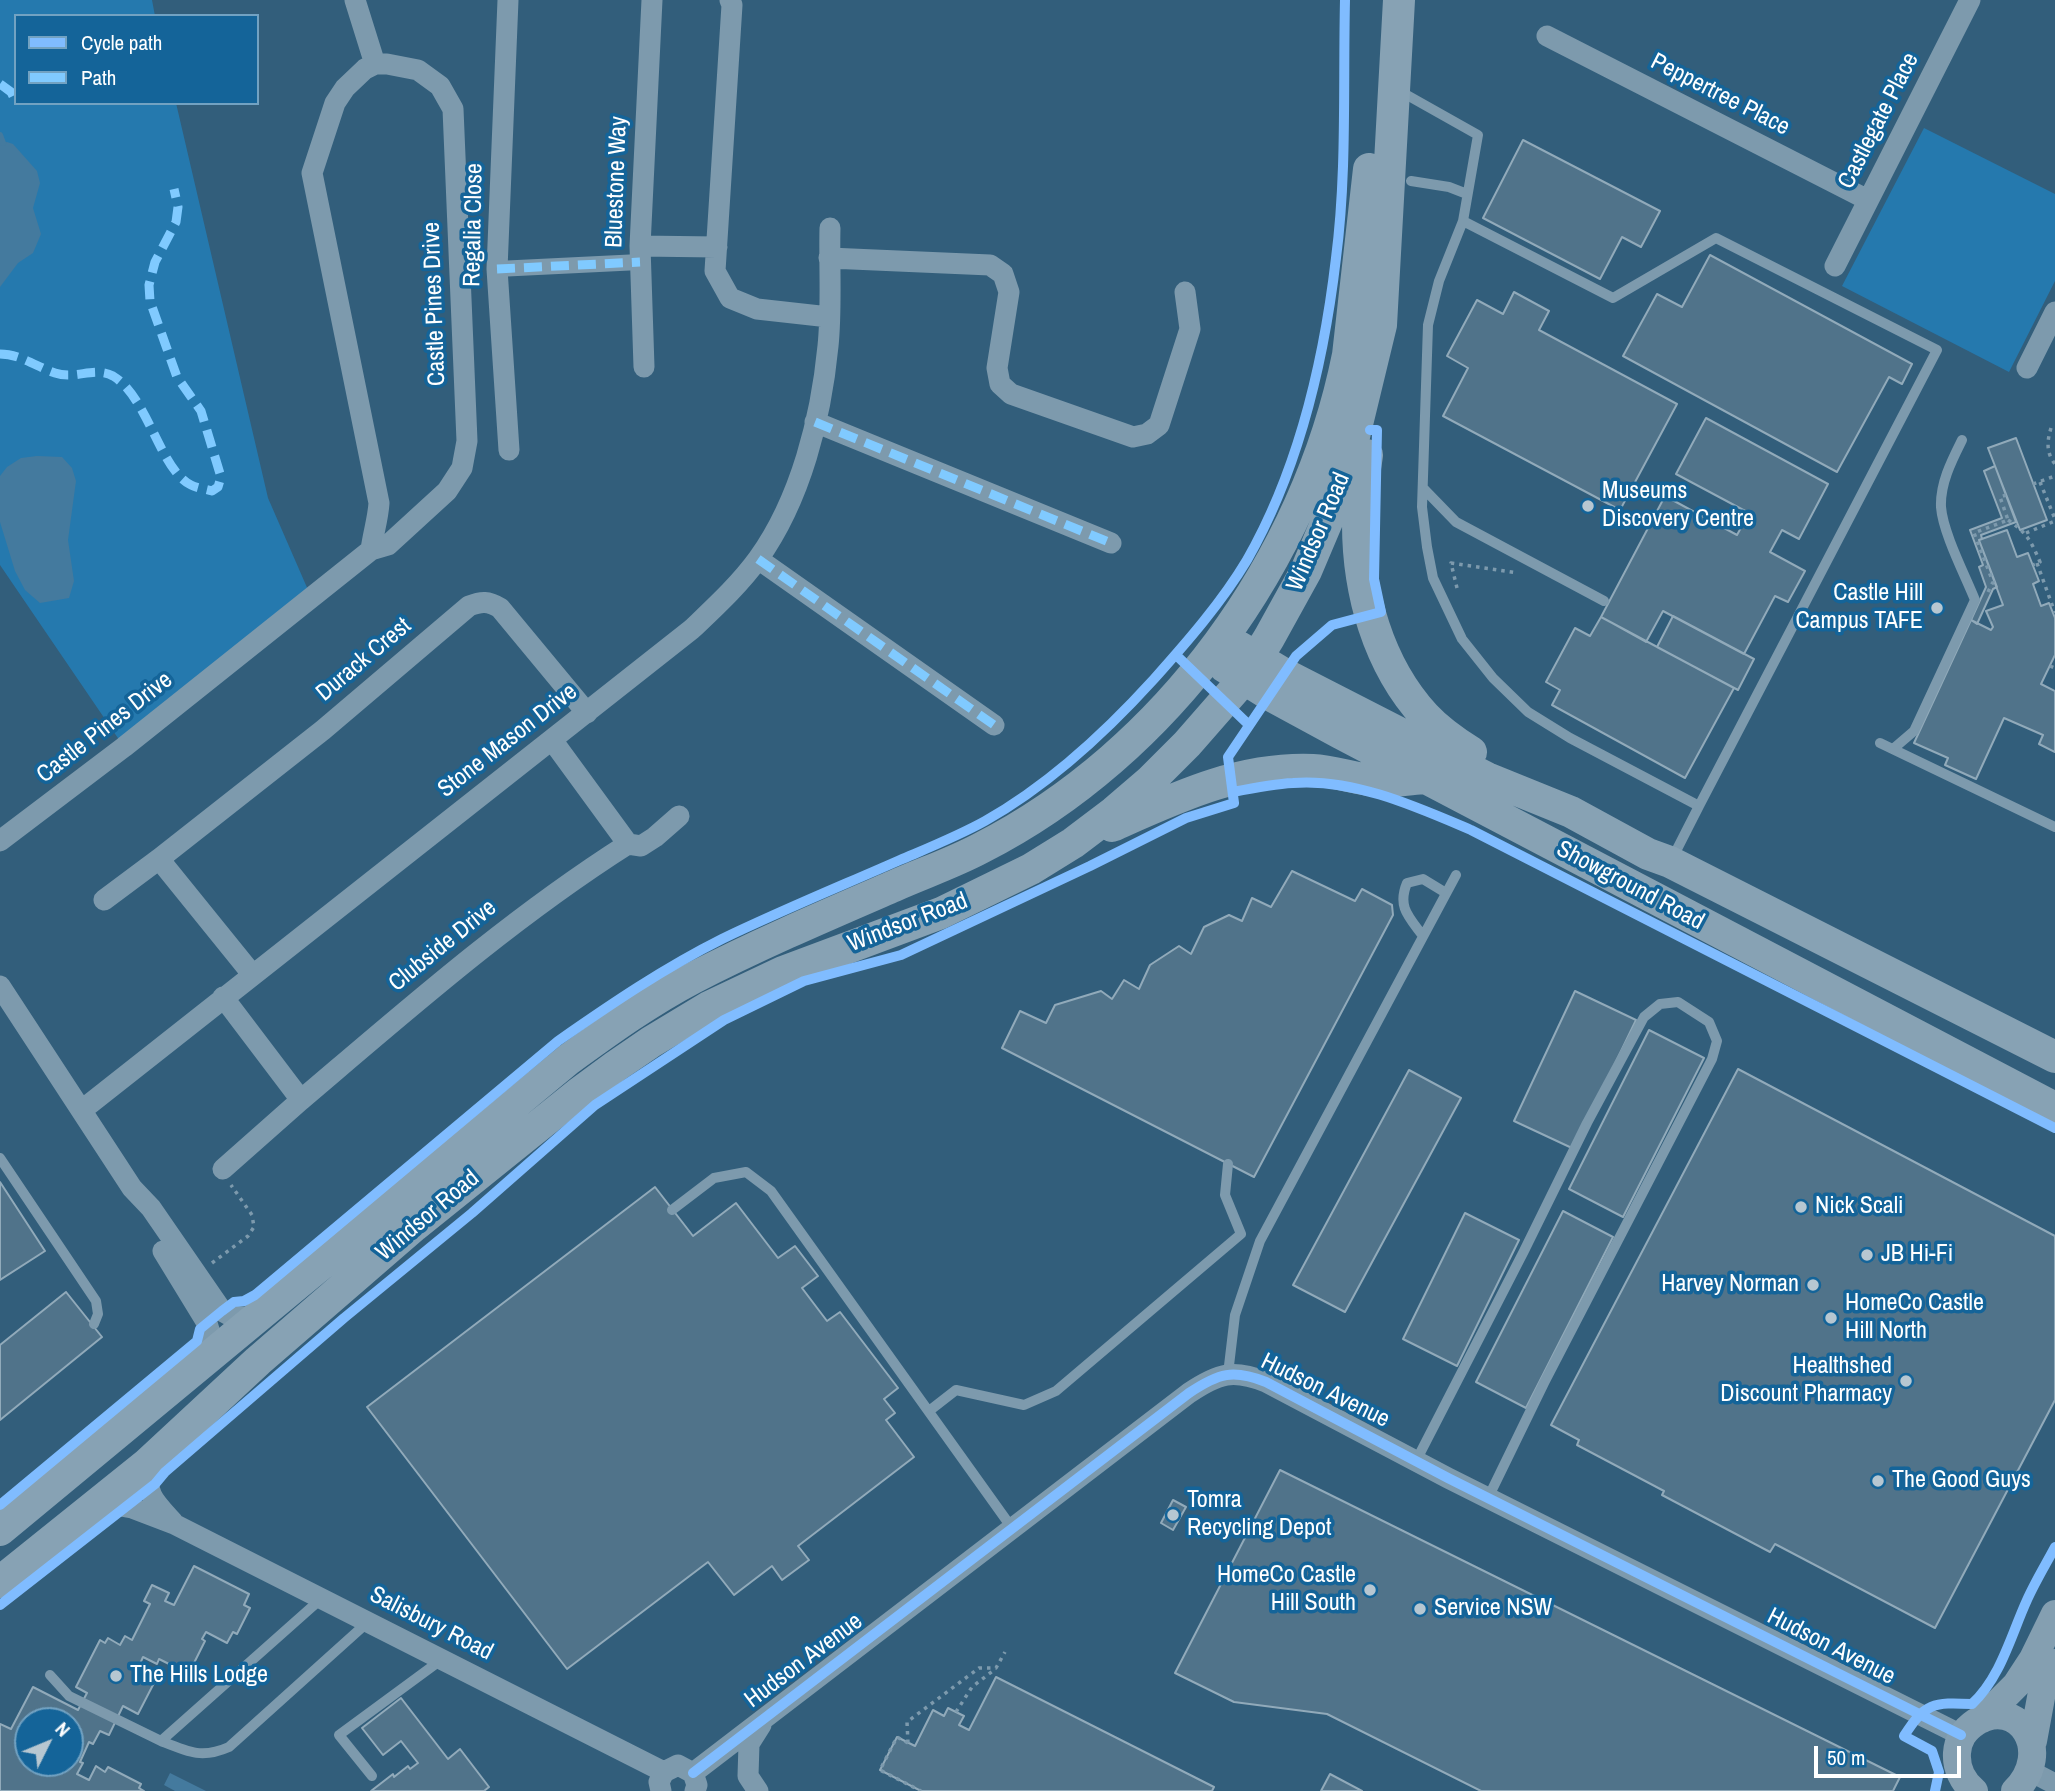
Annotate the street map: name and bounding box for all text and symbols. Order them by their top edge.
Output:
legend [14,14,259,105]
text: Cycle path [81,28,162,57]
street label: Peppertree Place [1646,48,1794,142]
street label: Castlegate Place [1832,48,1926,194]
text: Path [81,63,116,92]
street label: Bluestone Way [600,116,634,248]
street label: Regalia Close [459,163,489,287]
street label: Castle Pines Drive [418,222,452,386]
street label: Windsor Road [1281,468,1357,596]
place label: Museums Discovery Centre [1602,478,1754,534]
marker: Museums Discovery Centre [1580,498,1596,514]
place label: Castle Hill Campus TAFE [1795,580,1923,636]
marker: Castle Hill Campus TAFE [1929,600,1945,616]
street label: Durack Crest [311,612,417,708]
street label: Castle Pines Drive [31,666,179,790]
street label: Stone Mason Drive [433,678,583,804]
street label: Showground Road [1551,835,1709,937]
street label: Windsor Road [844,887,972,959]
street label: Clubside Drive [383,894,503,998]
street label: Windsor Road [371,1165,485,1267]
place label: Nick Scali [1815,1193,1904,1221]
marker: Nick Scali [1793,1199,1809,1215]
place label: JB Hi-Fi [1881,1241,1953,1269]
marker: JB Hi-Fi [1859,1247,1875,1263]
place label: Harvey Norman [1661,1271,1799,1299]
marker: Harvey Norman [1805,1277,1821,1293]
place label: HomeCo Castle Hill North [1845,1290,1984,1346]
marker: HomeCo Castle Hill North [1823,1310,1839,1326]
street label: Hudson Avenue [1256,1347,1394,1435]
place label: Healthshed Discount Pharmacy [1720,1353,1892,1409]
marker: Healthshed Discount Pharmacy [1898,1373,1914,1389]
place label: The Good Guys [1892,1467,2031,1495]
marker: The Good Guys [1870,1473,1886,1489]
place label: Tomra Recycling Depot [1187,1487,1331,1543]
marker: Tomra Recycling Depot [1165,1507,1181,1523]
place label: HomeCo Castle Hill South [1217,1562,1356,1618]
street label: Salisbury Road [365,1581,497,1667]
marker: HomeCo Castle Hill South [1362,1582,1378,1598]
place label: Service NSW [1434,1595,1552,1623]
marker: Service NSW [1412,1601,1428,1617]
street label: Hudson Avenue [1762,1602,1900,1692]
street label: Hudson Avenue [740,1607,868,1715]
place label: The Hills Lodge [130,1662,268,1690]
marker: The Hills Lodge [108,1668,124,1684]
north arrow [14,1707,84,1777]
text: N [50,1716,76,1742]
scale bar [1817,1732,1964,1776]
text: 50 m [1827,1743,1865,1772]

